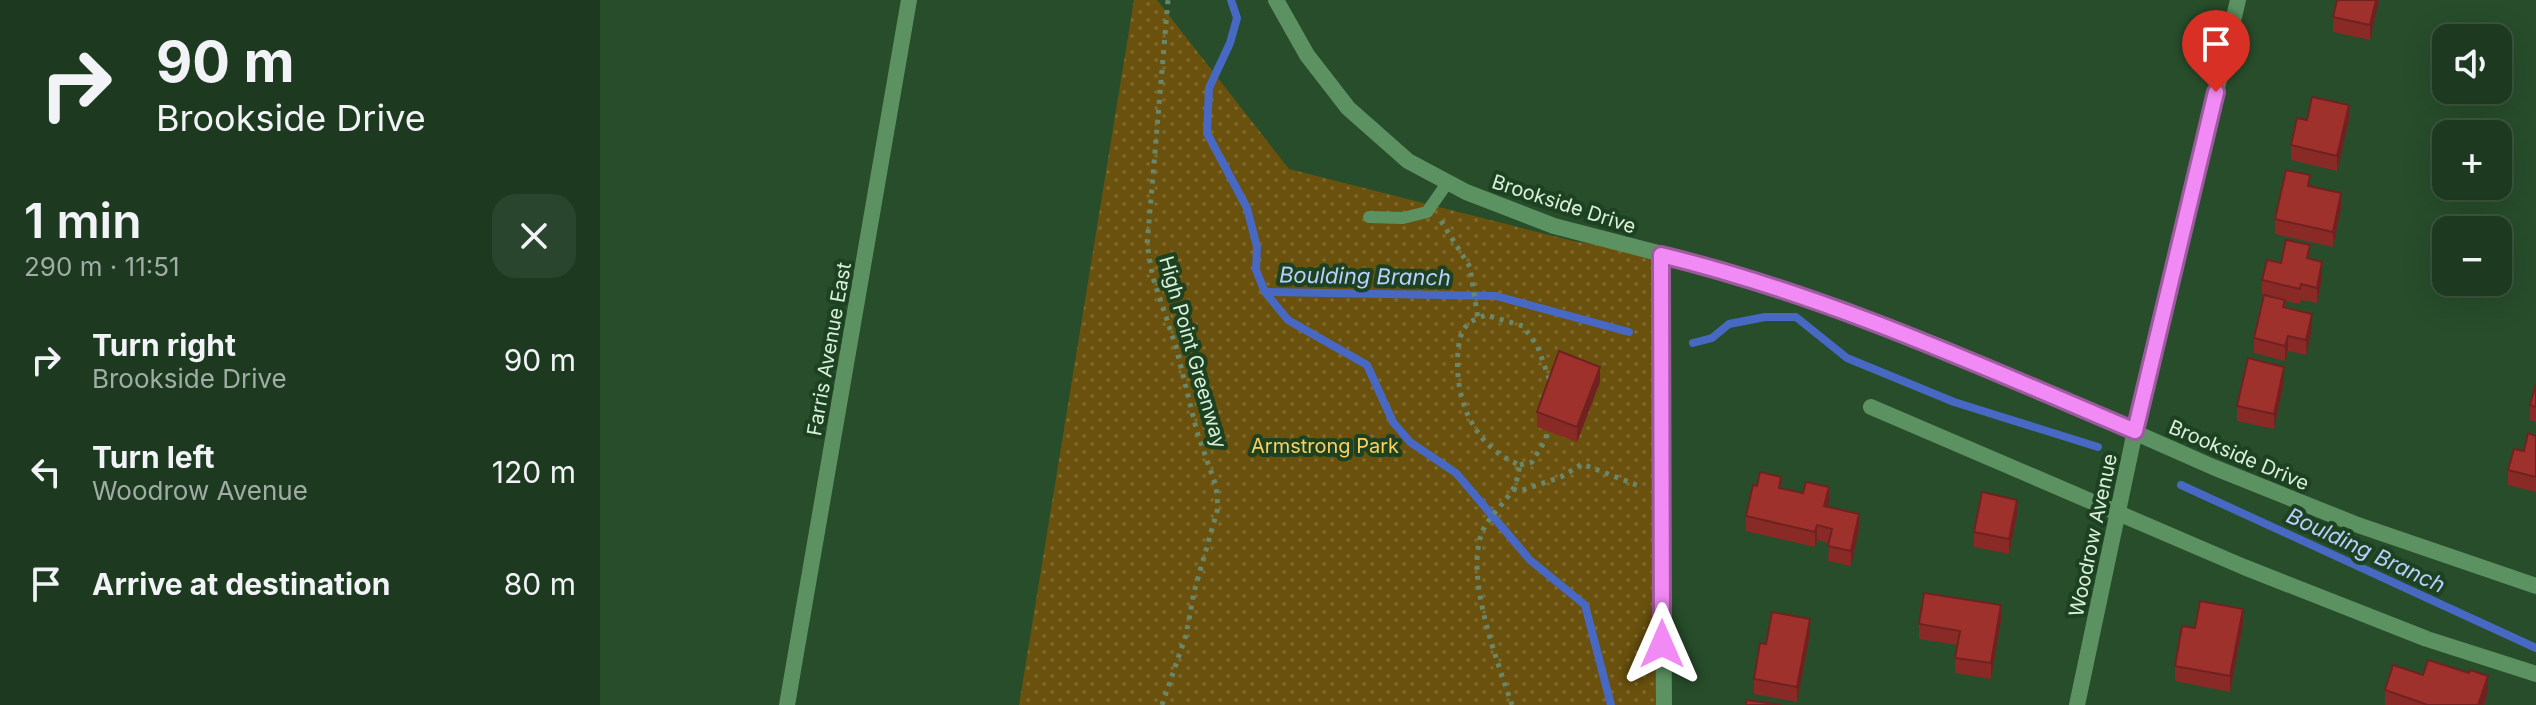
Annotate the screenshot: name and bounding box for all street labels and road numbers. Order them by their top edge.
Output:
street label: Brookside Drive [1489,169,1639,239]
street label: High Point Greenway [1154,253,1232,451]
street label: Farris Avenue East [802,260,856,438]
street label: Brookside Drive [2165,415,2313,495]
street label: Woodrow Avenue [2064,451,2122,619]

